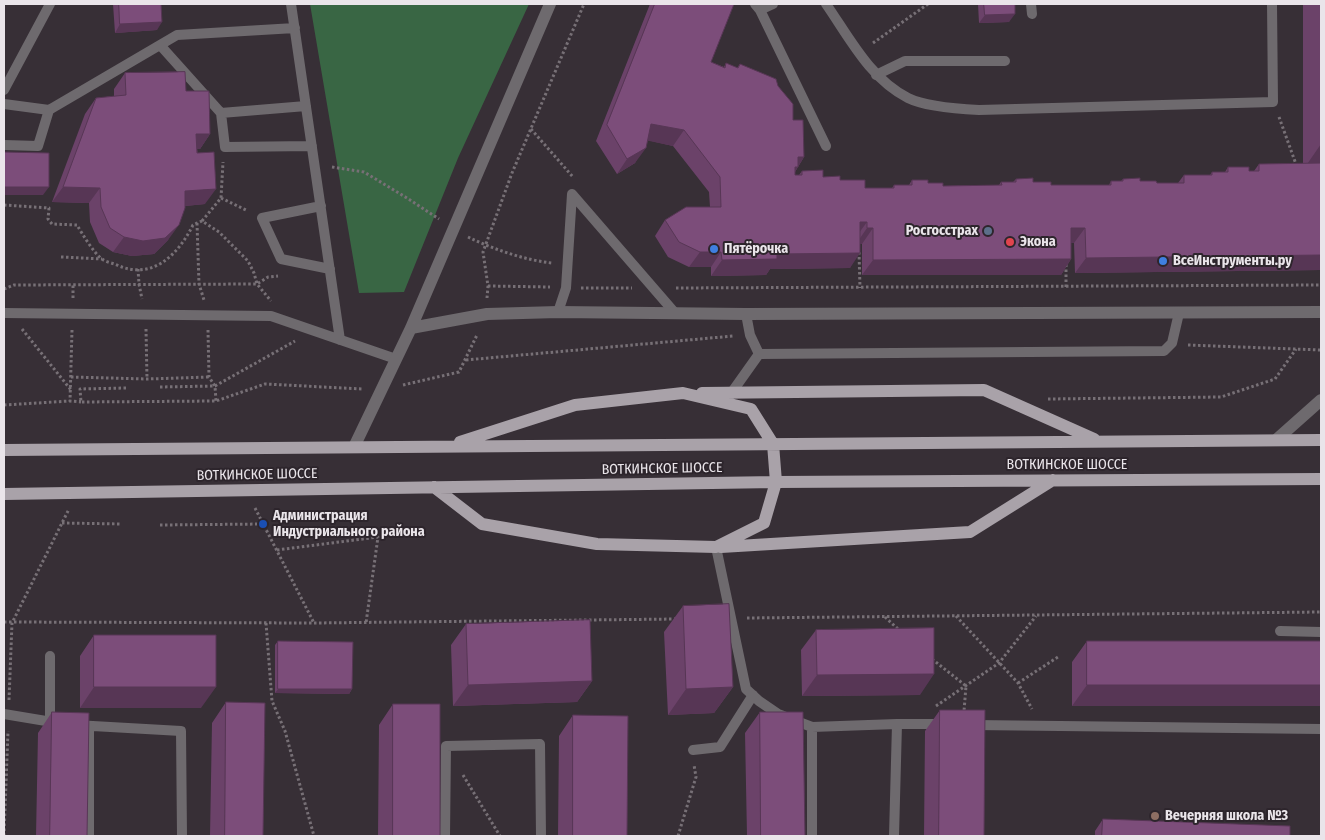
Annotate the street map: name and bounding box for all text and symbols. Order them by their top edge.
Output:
place label: Росгосстрах [906,223,978,239]
marker: Росгосстрах [982,225,994,237]
place label: Экона [1020,234,1056,250]
marker: Экона [1004,236,1016,248]
place label: Пятёрочка [724,241,788,257]
marker: Пятёрочка [708,243,720,255]
place label: ВсеИнструменты.ру [1173,253,1292,269]
marker: ВсеИнструменты.ру [1157,255,1169,267]
street label: ВОТКИНСКОЕ ШОССЕ [1007,457,1127,473]
street label: ВОТКИНСКОЕ ШОССЕ [601,460,723,478]
street label: ВОТКИНСКОЕ ШОССЕ [196,466,318,484]
place label: Администрация Индустриального района [273,508,425,540]
marker: Администрация Индустриального района [257,518,269,530]
place label: Вечерняя школа №3 [1165,808,1288,824]
marker: Вечерняя школа №3 [1149,810,1161,822]

